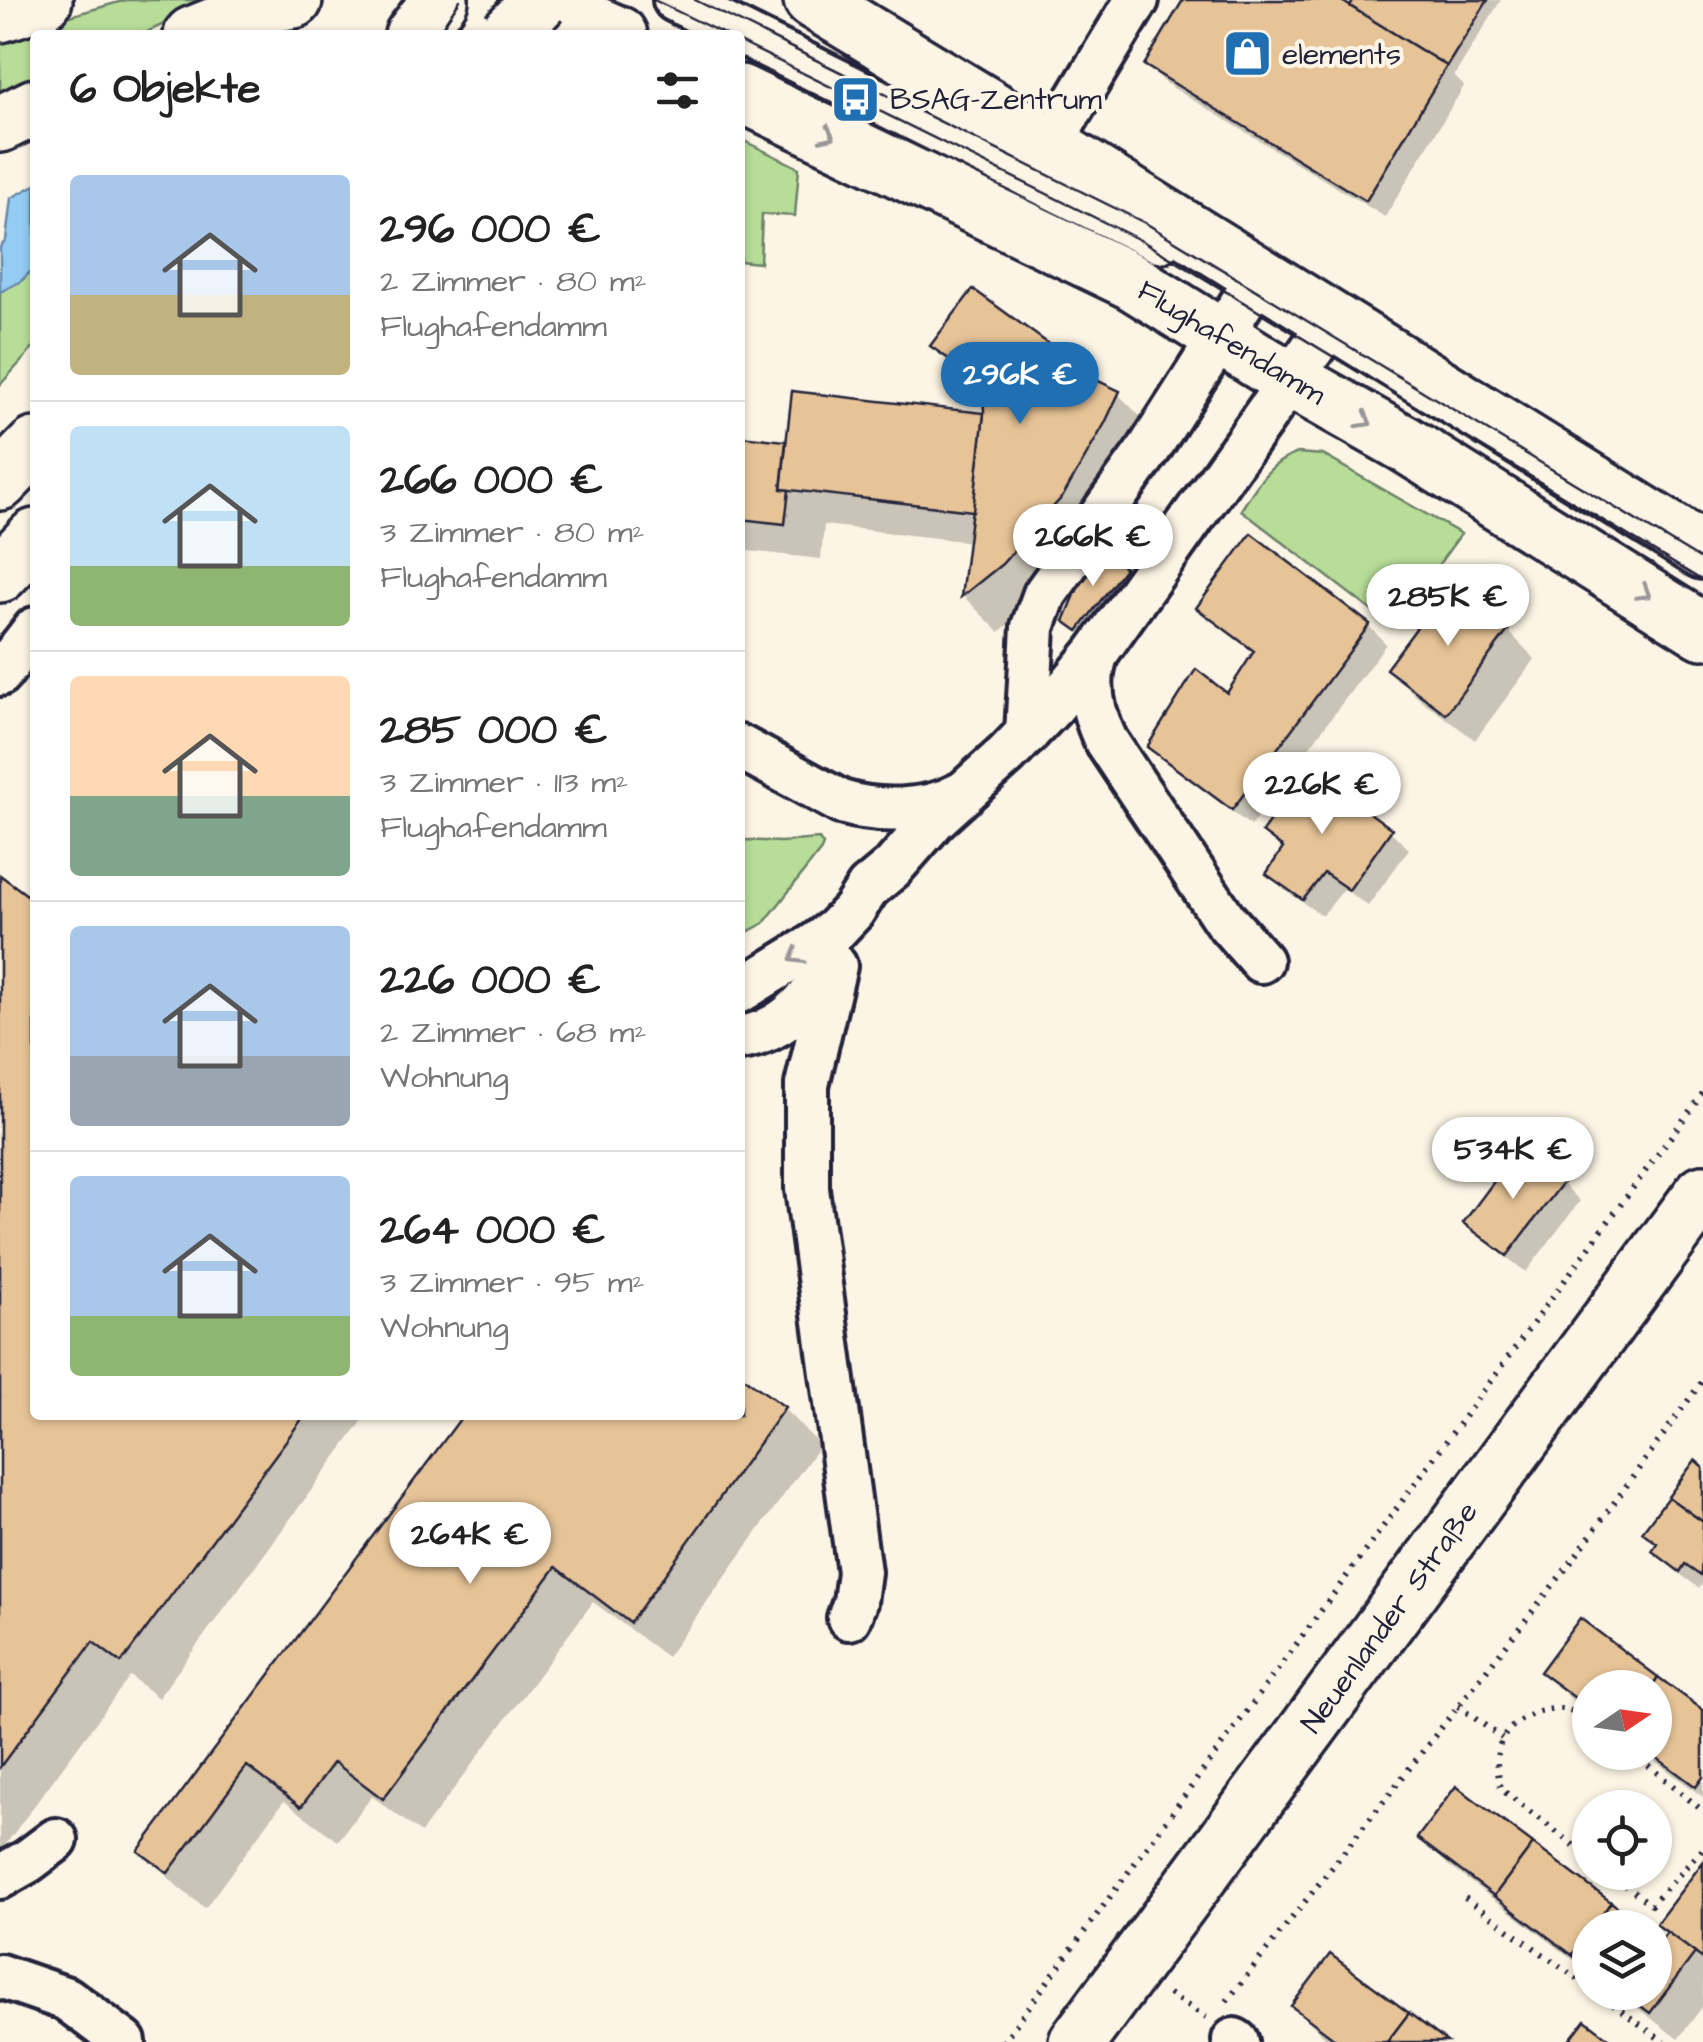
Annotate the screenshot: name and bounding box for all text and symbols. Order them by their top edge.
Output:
shop icon: elements [1221,28,1273,80]
place label: elements [1282,34,1401,76]
text: 6 Objekte [70,61,261,119]
icon: filters [650,63,705,118]
bus stop icon: BSAG-Zentrum [829,73,881,125]
place label: BSAG-Zentrum [890,79,1103,121]
one-way arrow [818,123,836,143]
text: 296 000 € [380,201,601,259]
icon: home [150,215,270,335]
text: 2 Zimmer · 80 m² [380,259,647,304]
street label: Flughafendamm [1129,270,1334,417]
text: Flughafendamm [380,304,607,349]
pin: 296K € [939,342,1101,427]
text: 296K € [963,352,1077,397]
one-way arrow [1355,409,1373,429]
text: 266 000 € [380,452,603,510]
icon: home [150,466,270,586]
pin: 266K € [1012,504,1174,589]
text: 3 Zimmer · 80 m² [380,510,645,555]
text: 266K € [1035,514,1151,559]
text: Flughafendamm [380,555,607,600]
pin: 285K € [1367,564,1529,649]
text: 285K € [1388,574,1508,619]
one-way arrow [1634,581,1652,600]
text: 285 000 € [380,702,608,760]
icon: home [150,716,270,836]
pin: 226K € [1241,752,1403,837]
text: 3 Zimmer · 113 m² [380,760,628,805]
text: 226K € [1265,762,1379,807]
text: Flughafendamm [380,805,607,850]
one-way arrow [789,945,807,964]
text: 226 000 € [380,952,601,1010]
icon: home [150,966,270,1086]
text: 2 Zimmer · 68 m² [380,1010,647,1055]
text: Wohnung [380,1055,509,1100]
pin: 534K € [1432,1117,1594,1202]
text: 534K € [1454,1127,1572,1172]
text: 264 000 € [380,1202,605,1260]
icon: home [150,1216,270,1336]
text: 3 Zimmer · 95 m² [380,1260,645,1305]
text: Wohnung [380,1305,509,1350]
street label: Neuenlander Straße [1291,1493,1488,1742]
pin: 264K € [389,1502,551,1587]
text: 264K € [411,1512,529,1557]
north arrow [1572,1670,1672,1770]
map controls [1572,1670,1672,2010]
button: locate [1572,1790,1672,1890]
button: layers [1572,1910,1672,2010]

